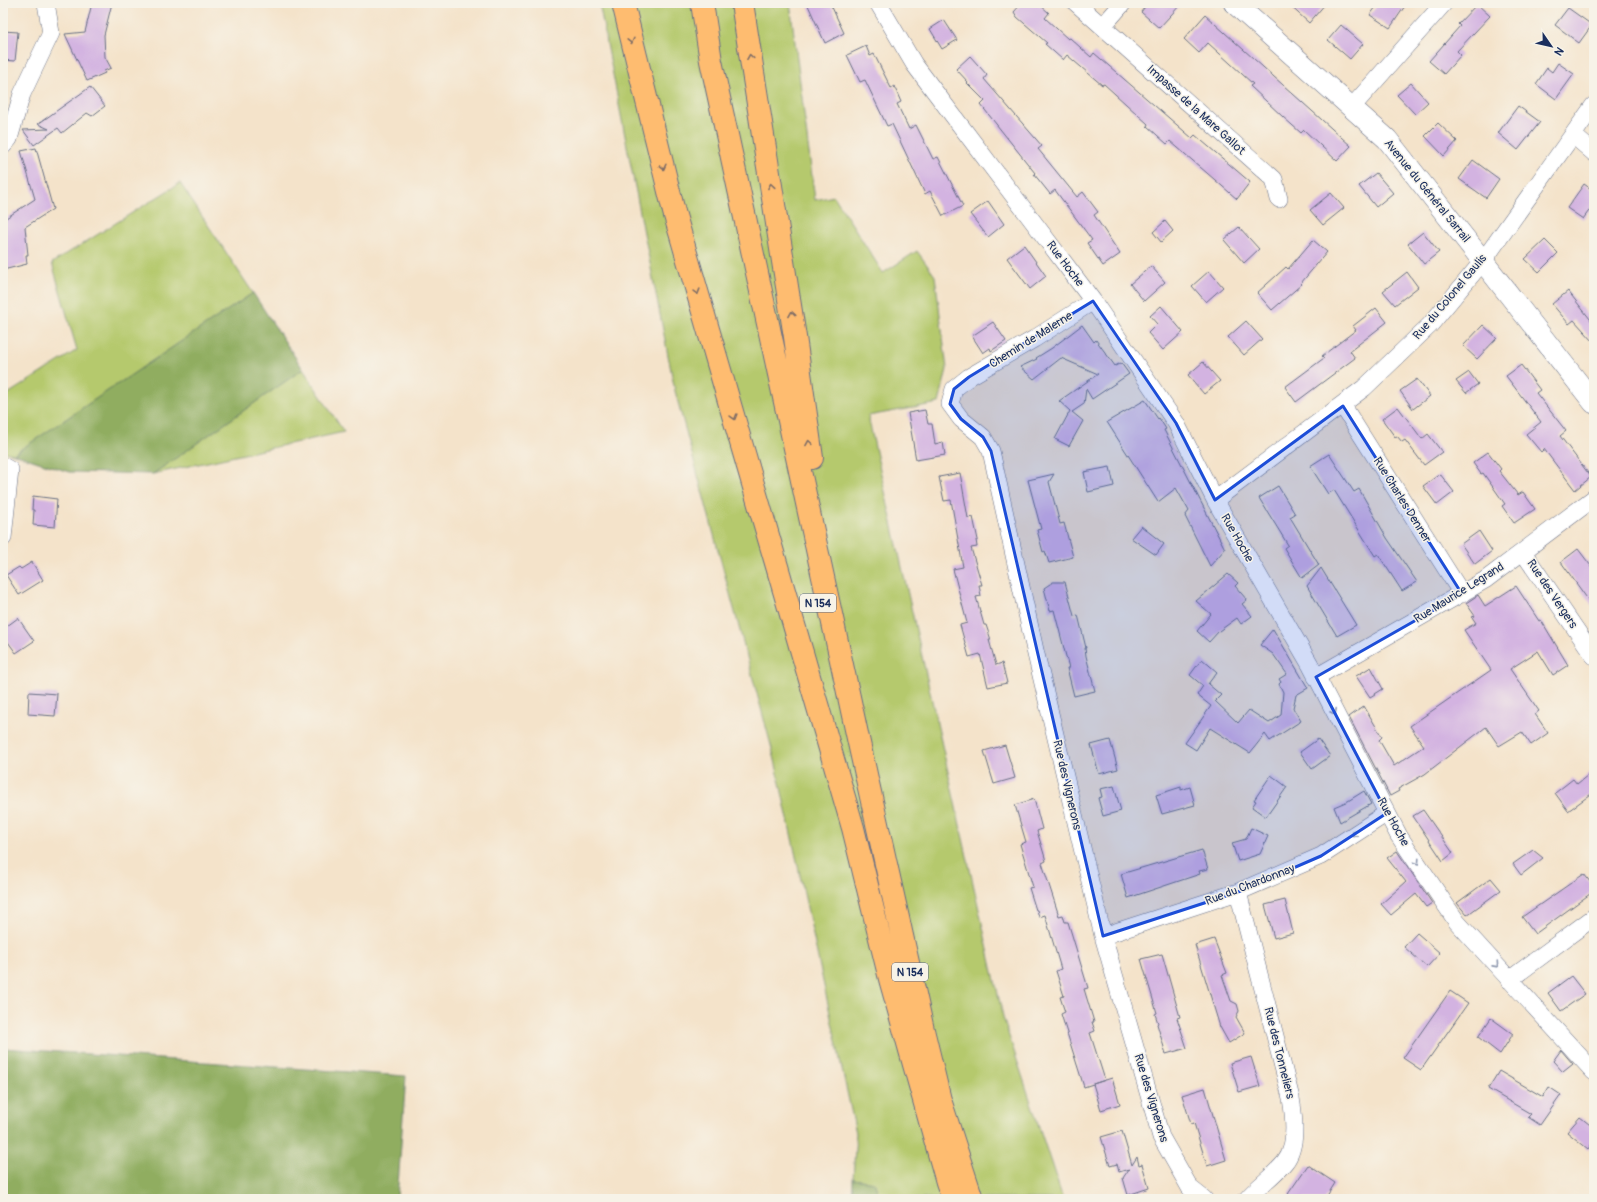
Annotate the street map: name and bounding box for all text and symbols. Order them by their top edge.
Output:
north arrow [1531,26,1571,66]
one-way arrow [627,38,635,44]
text: N [1551,45,1566,58]
one-way arrow [746,54,755,60]
street label: Impasse de la Mare Gallot [1144,62,1248,158]
street label: Avenue du Général Sarrail [1381,136,1473,246]
one-way arrow [658,164,666,170]
one-way arrow [767,183,776,189]
street label: Rue Hoche [1043,238,1087,290]
street label: Rue du Colonel Gaulis [1410,251,1491,343]
one-way arrow [692,289,701,296]
street label: Chemin de Malerne [987,308,1075,372]
one-way arrow [788,311,796,317]
one-way arrow [729,414,738,421]
one-way arrow [805,440,814,446]
street label: Rue Charles Denner [1370,454,1435,546]
street label: Rue Hoche [1217,511,1257,565]
street label: Rue des Vergers [1523,556,1581,632]
street label: Rue Maurice Legrand [1411,559,1507,627]
road number: N 154 [800,594,836,612]
one-way arrow [1330,707,1337,715]
street label: Rue des Vignerons [1049,739,1085,832]
street label: Rue Hoche [1374,795,1412,849]
one-way arrow [1352,829,1359,836]
one-way arrow [1412,858,1419,865]
street label: Rue du Chardonnay [1203,861,1297,909]
one-way arrow [1491,960,1499,968]
road number: N 154 [892,963,928,981]
street label: Rue des Tonneliers [1260,1006,1298,1101]
street label: Rue des Vignerons [1130,1052,1172,1145]

